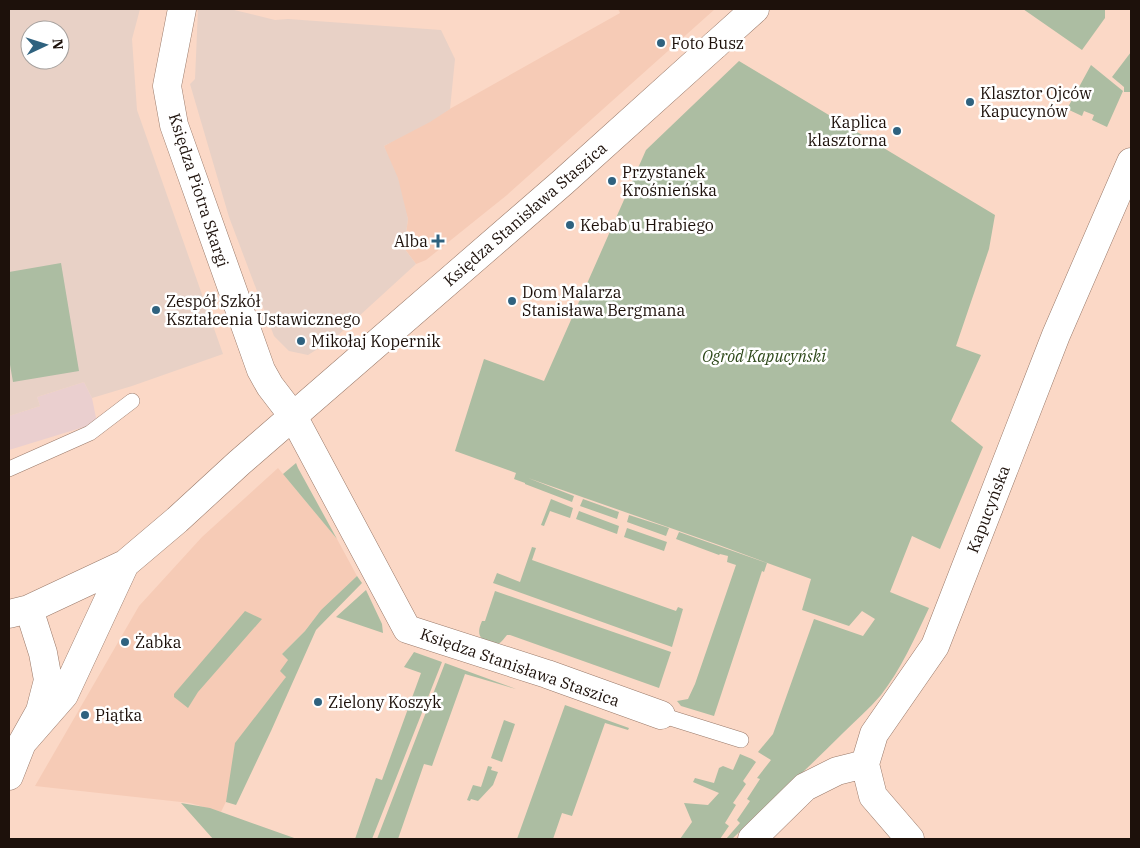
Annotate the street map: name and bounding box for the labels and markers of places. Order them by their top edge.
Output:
place label: Foto Busz [671,33,744,53]
marker: Foto Busz [655,37,667,49]
place label: Klasztor Ojców Kapucynów [980,83,1092,121]
marker: Klasztor Ojców Kapucynów [964,96,976,108]
place label: Kaplica klasztorna [808,112,887,150]
marker: Kaplica klasztorna [891,125,903,137]
place label: Przystanek Krośnieńska [622,162,717,200]
marker: Przystanek Krośnieńska [606,175,618,187]
place label: Kebab u Hrabiego [580,215,714,235]
marker: Kebab u Hrabiego [564,219,576,231]
place label: Alba [394,231,428,251]
marker: Alba [432,235,444,247]
place label: Dom Malarza Stanisława Bergmana [522,282,685,320]
place label: Zespół Szkół Kształcenia Ustawicznego [166,291,360,329]
marker: Dom Malarza Stanisława Bergmana [506,295,518,307]
marker: Zespół Szkół Kształcenia Ustawicznego [150,304,162,316]
place label: Mikołaj Kopernik [311,331,441,351]
marker: Mikołaj Kopernik [295,335,307,347]
place label: Żabka [135,632,182,652]
marker: Żabka [119,636,131,648]
place label: Zielony Koszyk [328,692,442,712]
marker: Zielony Koszyk [312,696,324,708]
place label: Piątka [95,705,143,725]
marker: Piątka [79,709,91,721]

